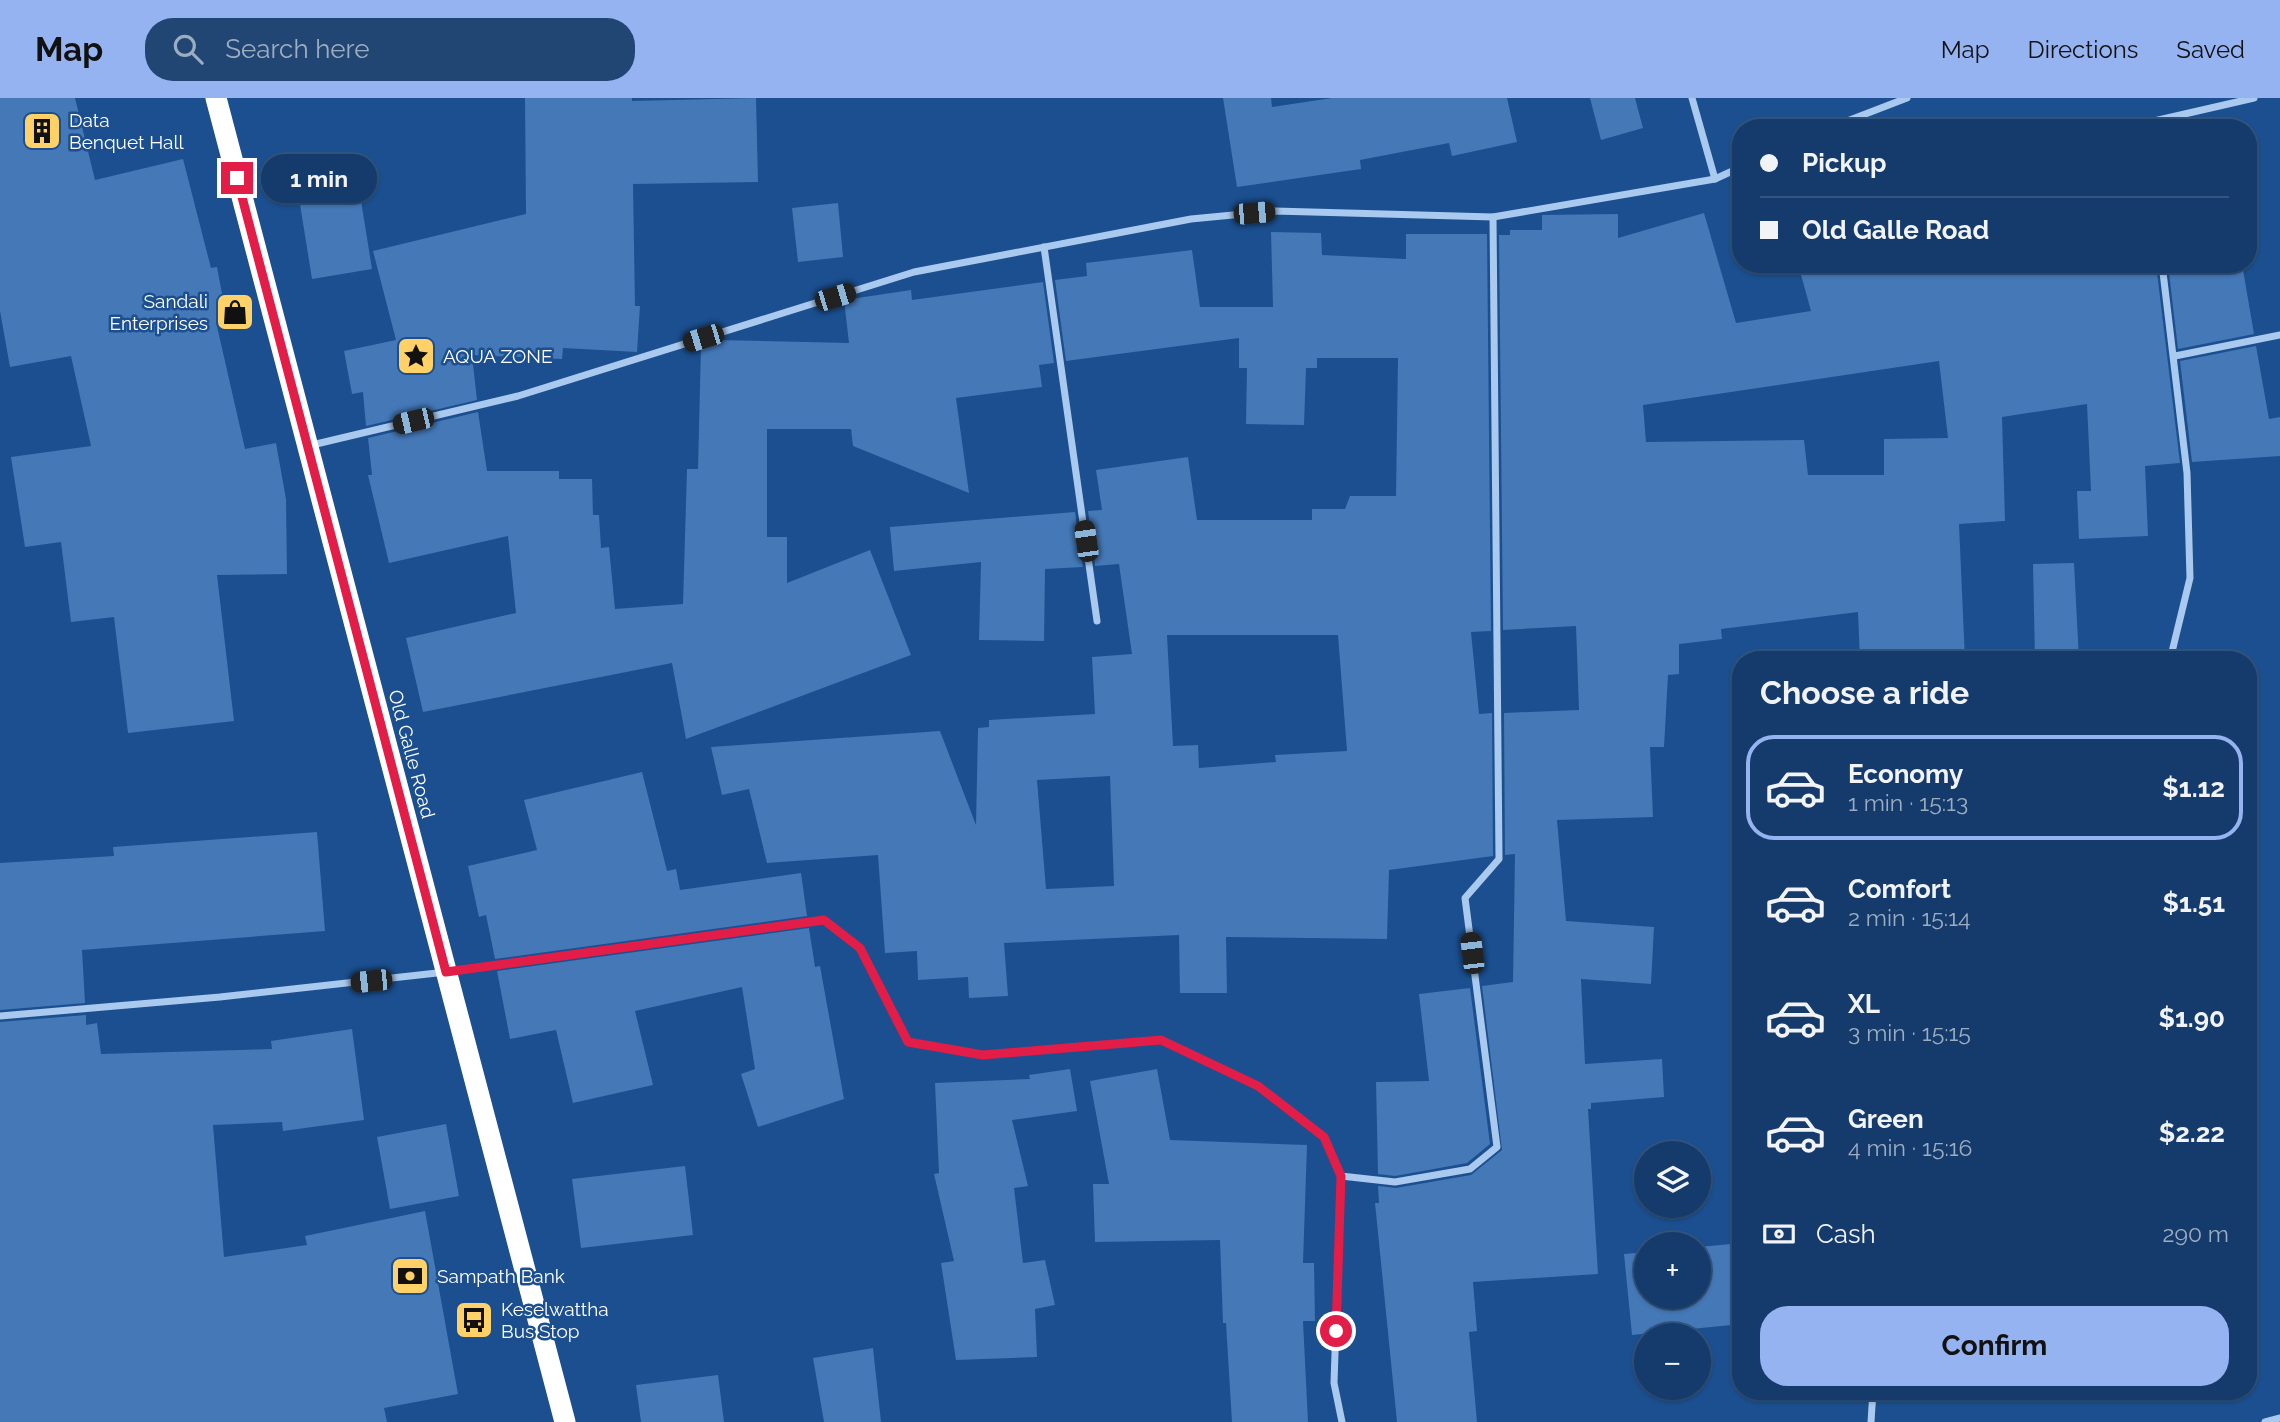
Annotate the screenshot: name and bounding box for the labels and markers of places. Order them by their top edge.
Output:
place label: Data Benquet Hall [69,109,185,153]
building icon: Data Benquet Hall [21,110,63,152]
place label: Sandali Enterprises [109,290,208,334]
shop icon: Sandali Enterprises [214,291,256,333]
place icon: AQUA ZONE [395,335,437,377]
place label: AQUA ZONE [443,345,553,367]
bank icon: Sampath Bank [389,1255,431,1297]
place label: Sampath Bank [437,1265,565,1287]
place label: Keselwattha Bus Stop [501,1298,609,1342]
bus stop icon: Keselwattha Bus Stop [453,1299,495,1341]

